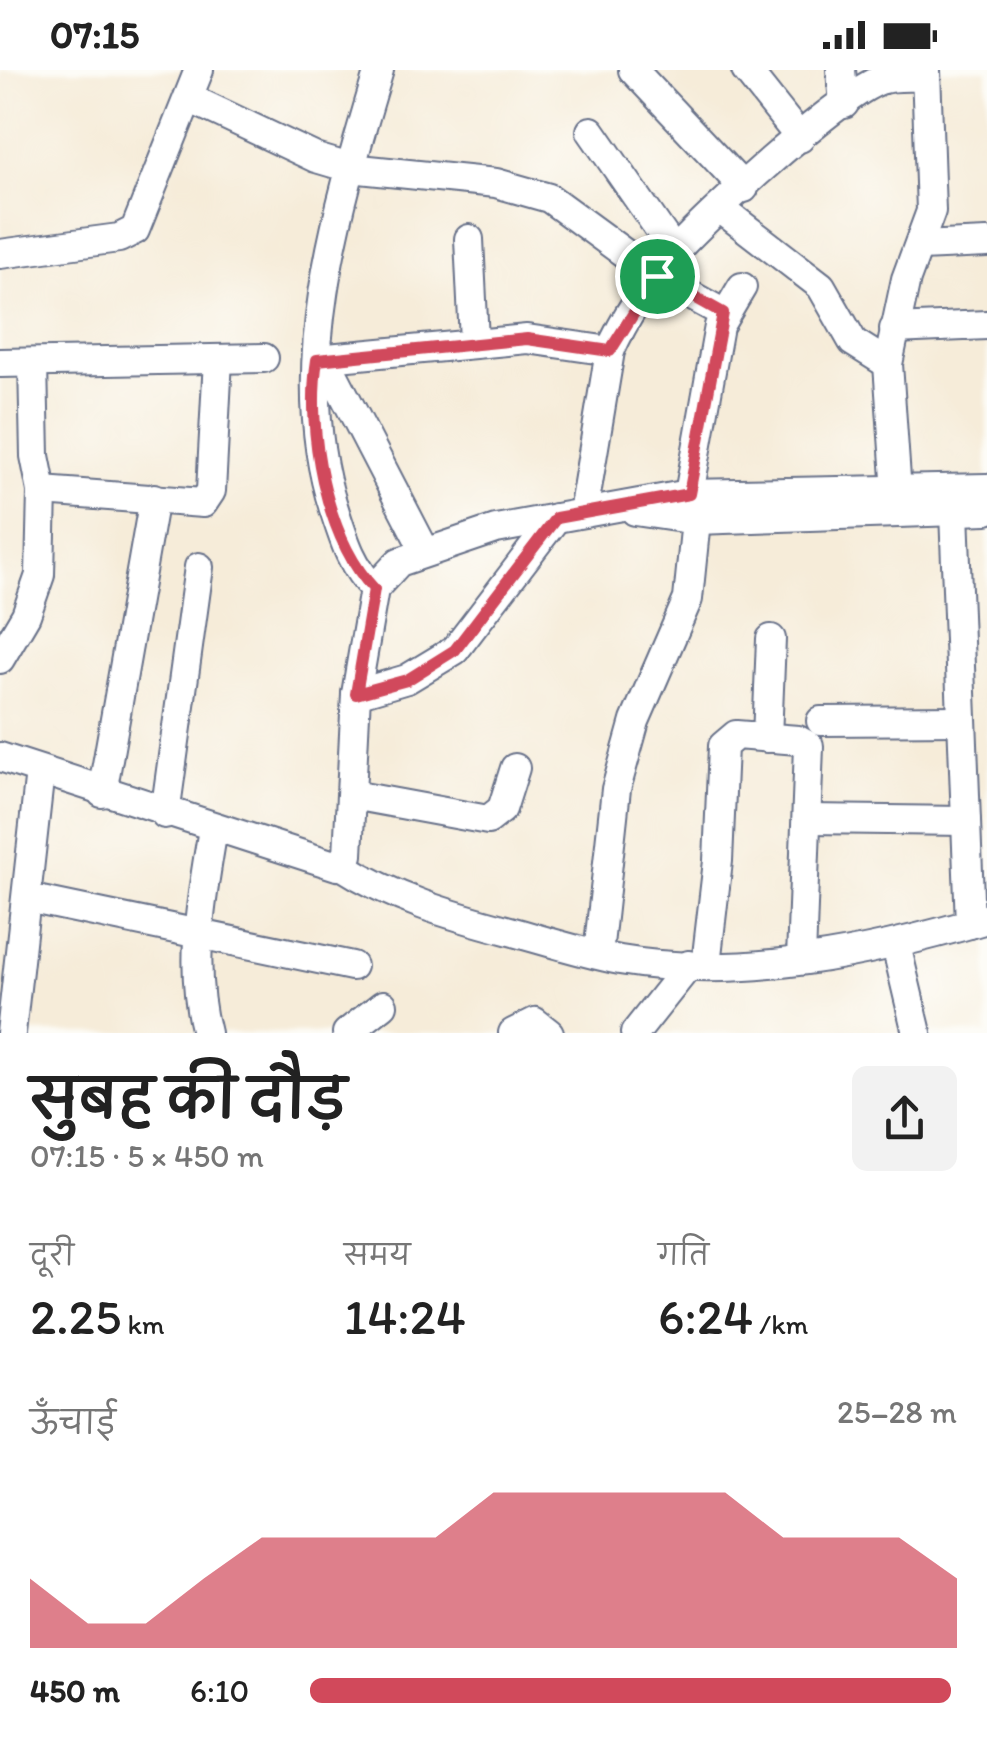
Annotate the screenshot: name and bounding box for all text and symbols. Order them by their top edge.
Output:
text: 07:15 [50,12,139,58]
pin [615,234,700,319]
icon: arrive [630,249,685,304]
text: सुबह की दौड़ [30,1066,346,1132]
button: share [852,1066,957,1171]
text: 07:15 · 5 × 450 m [30,1137,264,1175]
text: दूरी [30,1238,74,1272]
text: समय [344,1238,411,1272]
text: गति [658,1238,709,1272]
text: 2.25 [30,1286,121,1347]
text: 14:24 [344,1286,466,1347]
text: 6:24 [658,1286,753,1347]
text: km [121,1307,164,1341]
text: /km [753,1307,808,1341]
text: 25–28 m [837,1393,957,1431]
text: ऊँचाई [30,1404,116,1442]
text: 450 m [30,1672,120,1710]
text: 6:10 [190,1672,249,1710]

